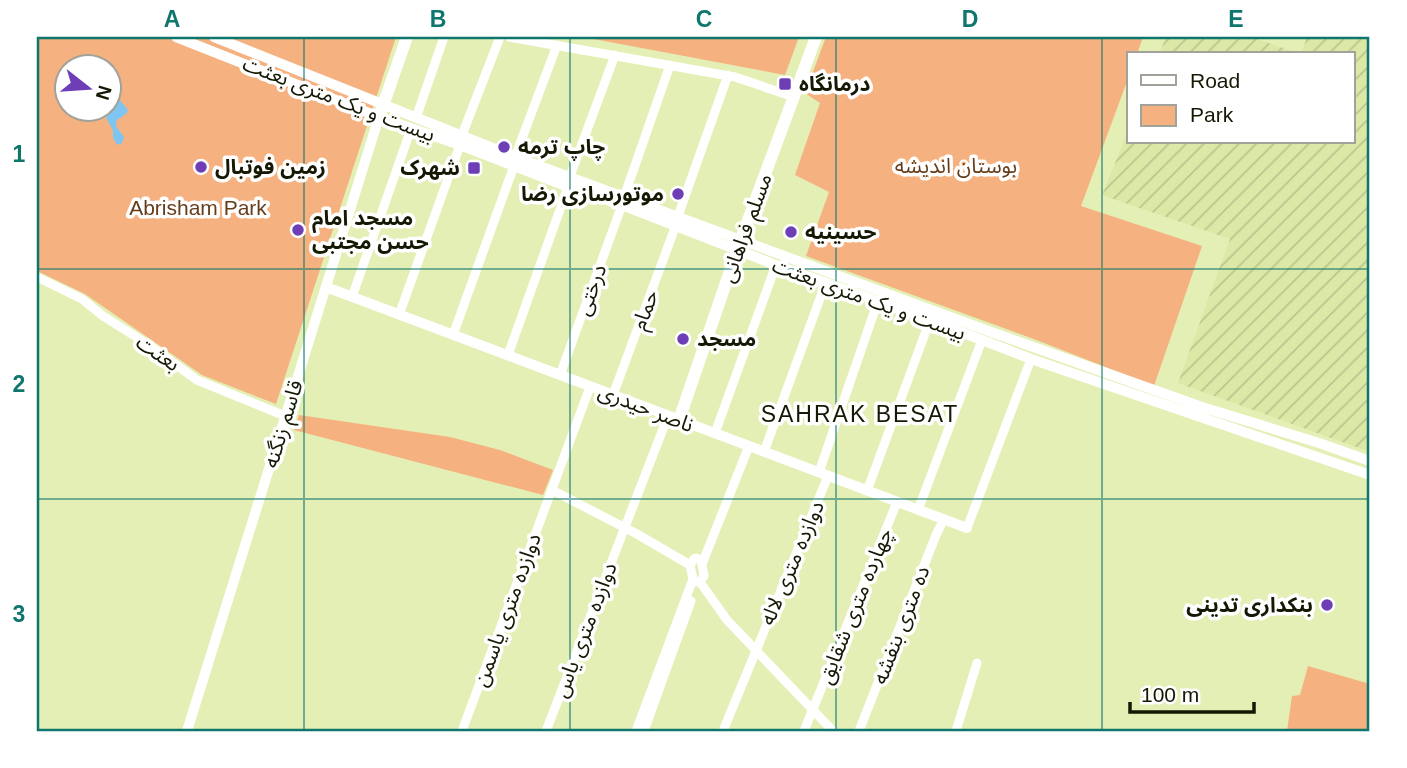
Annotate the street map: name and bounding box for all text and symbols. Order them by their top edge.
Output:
text: A [164,6,180,32]
text: B [430,6,446,32]
text: C [696,6,712,32]
text: D [962,6,978,32]
text: E [1228,6,1244,32]
street label: بیست و یک متری بعثت [239,51,439,147]
north arrow [52,52,122,122]
legend [1127,52,1354,144]
text: Road [1190,69,1240,92]
place label: درمانگاه [799,72,871,96]
marker: درمانگاه [777,76,793,92]
text: N [92,83,116,102]
text: Park [1190,103,1234,126]
place label: چاپ ترمه [518,135,605,161]
marker: چاپ ترمه [496,139,512,155]
text: 1 [13,141,26,167]
park label: بوستان اندیشه [895,154,1017,178]
place label: زمین فوتبال [215,155,326,179]
place label: شهرک [400,156,460,180]
marker: زمین فوتبال [193,159,209,175]
marker: شهرک [466,160,482,176]
street label: مسلم فراهانی [715,170,780,287]
place label: موتورسازی رضا [521,182,664,206]
marker: موتورسازی رضا [670,186,686,202]
park label: Abrisham Park [129,196,267,219]
place label: مسجد امام حسن مجتبی [312,206,429,254]
place label: حسینیه [805,220,877,244]
marker: مسجد امام حسن مجتبی [290,222,306,238]
marker: حسینیه [783,224,799,240]
street label: بیست و یک متری بعثت [769,253,969,345]
street label: درختی [571,261,611,319]
street label: حمام [627,287,667,335]
place label: مسجد [697,327,756,351]
street label: بعثت [132,330,184,375]
marker: مسجد [675,331,691,347]
text: 2 [13,371,25,397]
street label: قاسم زنگنه [258,377,311,472]
street label: ناصر حیدری [595,379,697,437]
district label: SAHRAK BESAT [761,401,959,427]
street label: دوازده متری لاله [755,497,829,629]
street label: چهارده متری شقایق [813,525,898,688]
street label: دوازده متری یاسمن [468,530,546,690]
street label: دوازده متری یاس [548,559,622,701]
street label: ده متری بنفشه [867,563,935,687]
place label: بنکداری تدینی [1186,593,1313,617]
marker: بنکداری تدینی [1319,597,1335,613]
text: 3 [13,601,25,627]
scale bar [1130,670,1255,714]
text: 100 m [1141,683,1199,706]

